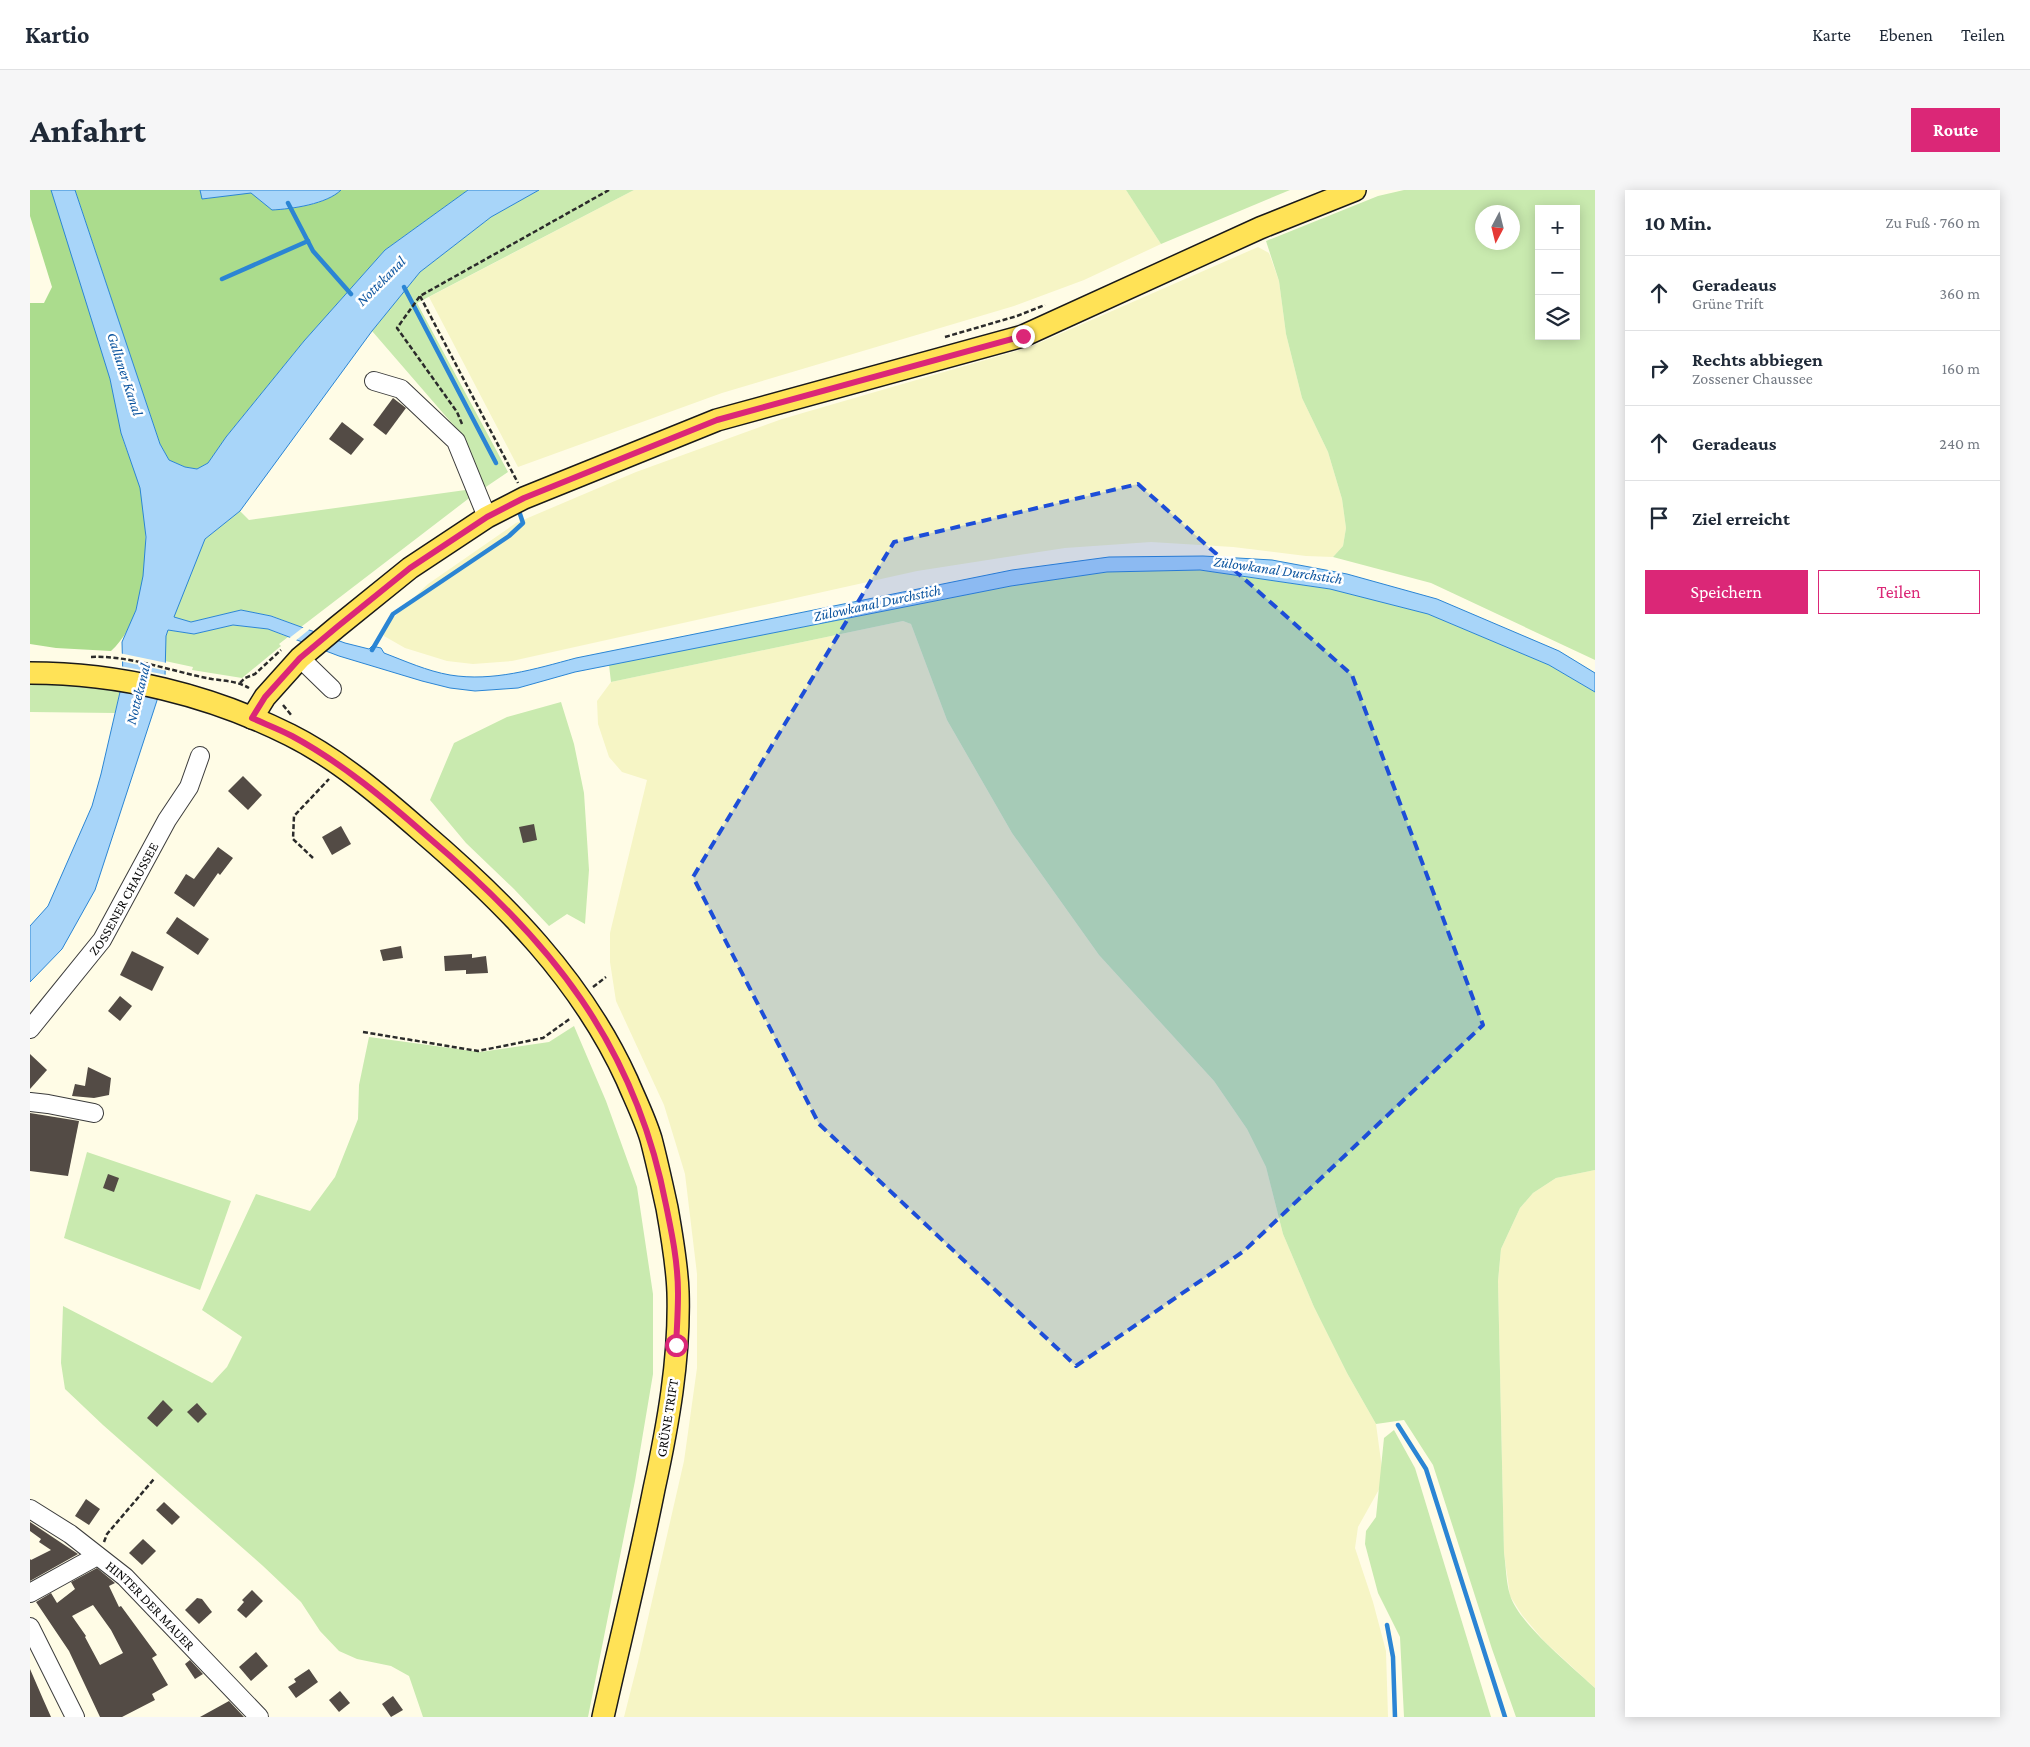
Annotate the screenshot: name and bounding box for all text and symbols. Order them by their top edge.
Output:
text: Kartio [25,21,90,48]
text: Karte [1812,25,1851,45]
text: Ebenen [1879,25,1933,45]
text: Teilen [1961,25,2005,45]
button: Route [1911,108,2000,152]
text: Anfahrt [30,111,146,150]
north arrow [1475,205,1520,250]
map controls [1535,205,1580,340]
button: + [1535,205,1580,250]
text: 10 Min. [1645,211,1712,235]
text: Zu Fuß · 760 m [1885,214,1980,231]
button: − [1535,250,1580,295]
water label: Nottekanal [353,253,409,309]
text: Geradeaus [1692,274,1777,295]
icon: ahead [1645,279,1673,307]
text: 360 m [1939,285,1980,302]
button: layers [1535,295,1580,340]
text: Grüne Trift [1692,295,1764,312]
route end [1012,325,1035,348]
water label: Galluner Kanal [104,330,146,418]
text: Rechts abbiegen [1692,349,1823,370]
icon: right [1645,354,1673,382]
text: 160 m [1942,360,1980,377]
text: Zossener Chaussee [1692,370,1813,387]
icon: ahead [1645,429,1673,457]
text: Geradeaus [1692,433,1777,454]
text: 240 m [1939,435,1980,452]
icon: arrive [1645,504,1673,532]
text: Ziel erreicht [1692,508,1790,529]
water label: Zülowkanal Durchstich [1213,553,1343,587]
button: Speichern [1645,570,1808,614]
button: Teilen [1818,570,1980,614]
water label: Zülowkanal Durchstich [812,582,942,624]
water label: Nottekanal [123,661,153,726]
street label: ZOSSENER CHAUSSEE [85,839,162,958]
route start [665,1334,688,1357]
street label: GRÜNE TRIFT [653,1377,681,1458]
street label: HINTER DER MAUER [103,1557,199,1653]

